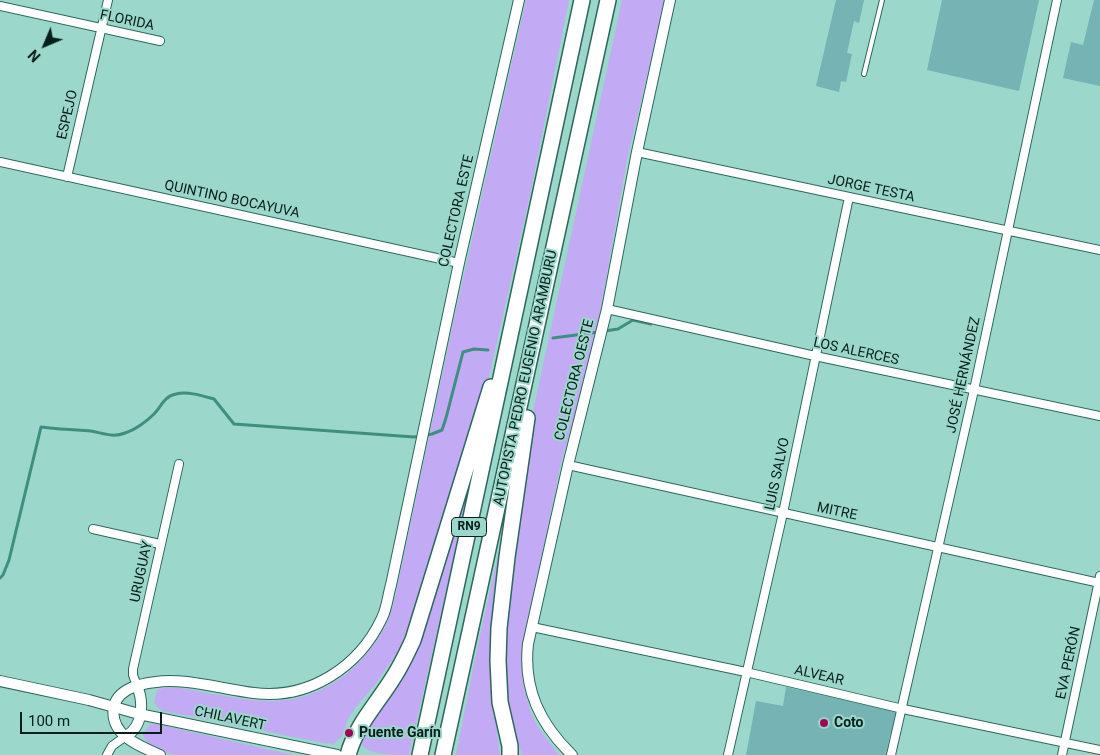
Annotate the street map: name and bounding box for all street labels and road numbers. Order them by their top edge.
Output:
street label: FLORIDA [98,7,156,35]
street label: ESPEJO [54,89,82,141]
street label: COLECTORA ESTE [436,153,478,269]
street label: JORGE TESTA [826,172,916,206]
street label: QUINTINO BOCAYUVA [163,177,301,223]
street label: AUTOPISTA PEDRO EUGENIO ARAMBURU [491,249,561,507]
street label: JOSÉ HERNÁNDEZ [943,315,985,435]
street label: COLECTORA OESTE [552,318,598,442]
street label: LOS ALERCES [812,335,900,369]
street label: LUIS SALVO [762,436,794,512]
street label: MITRE [815,500,859,524]
road number: RN9 [452,518,486,536]
street label: URUGUAY [127,540,157,604]
street label: EVA PERÓN [1053,625,1085,701]
street label: ALVEAR [793,662,845,690]
street label: CHILAVERT [193,703,267,735]

